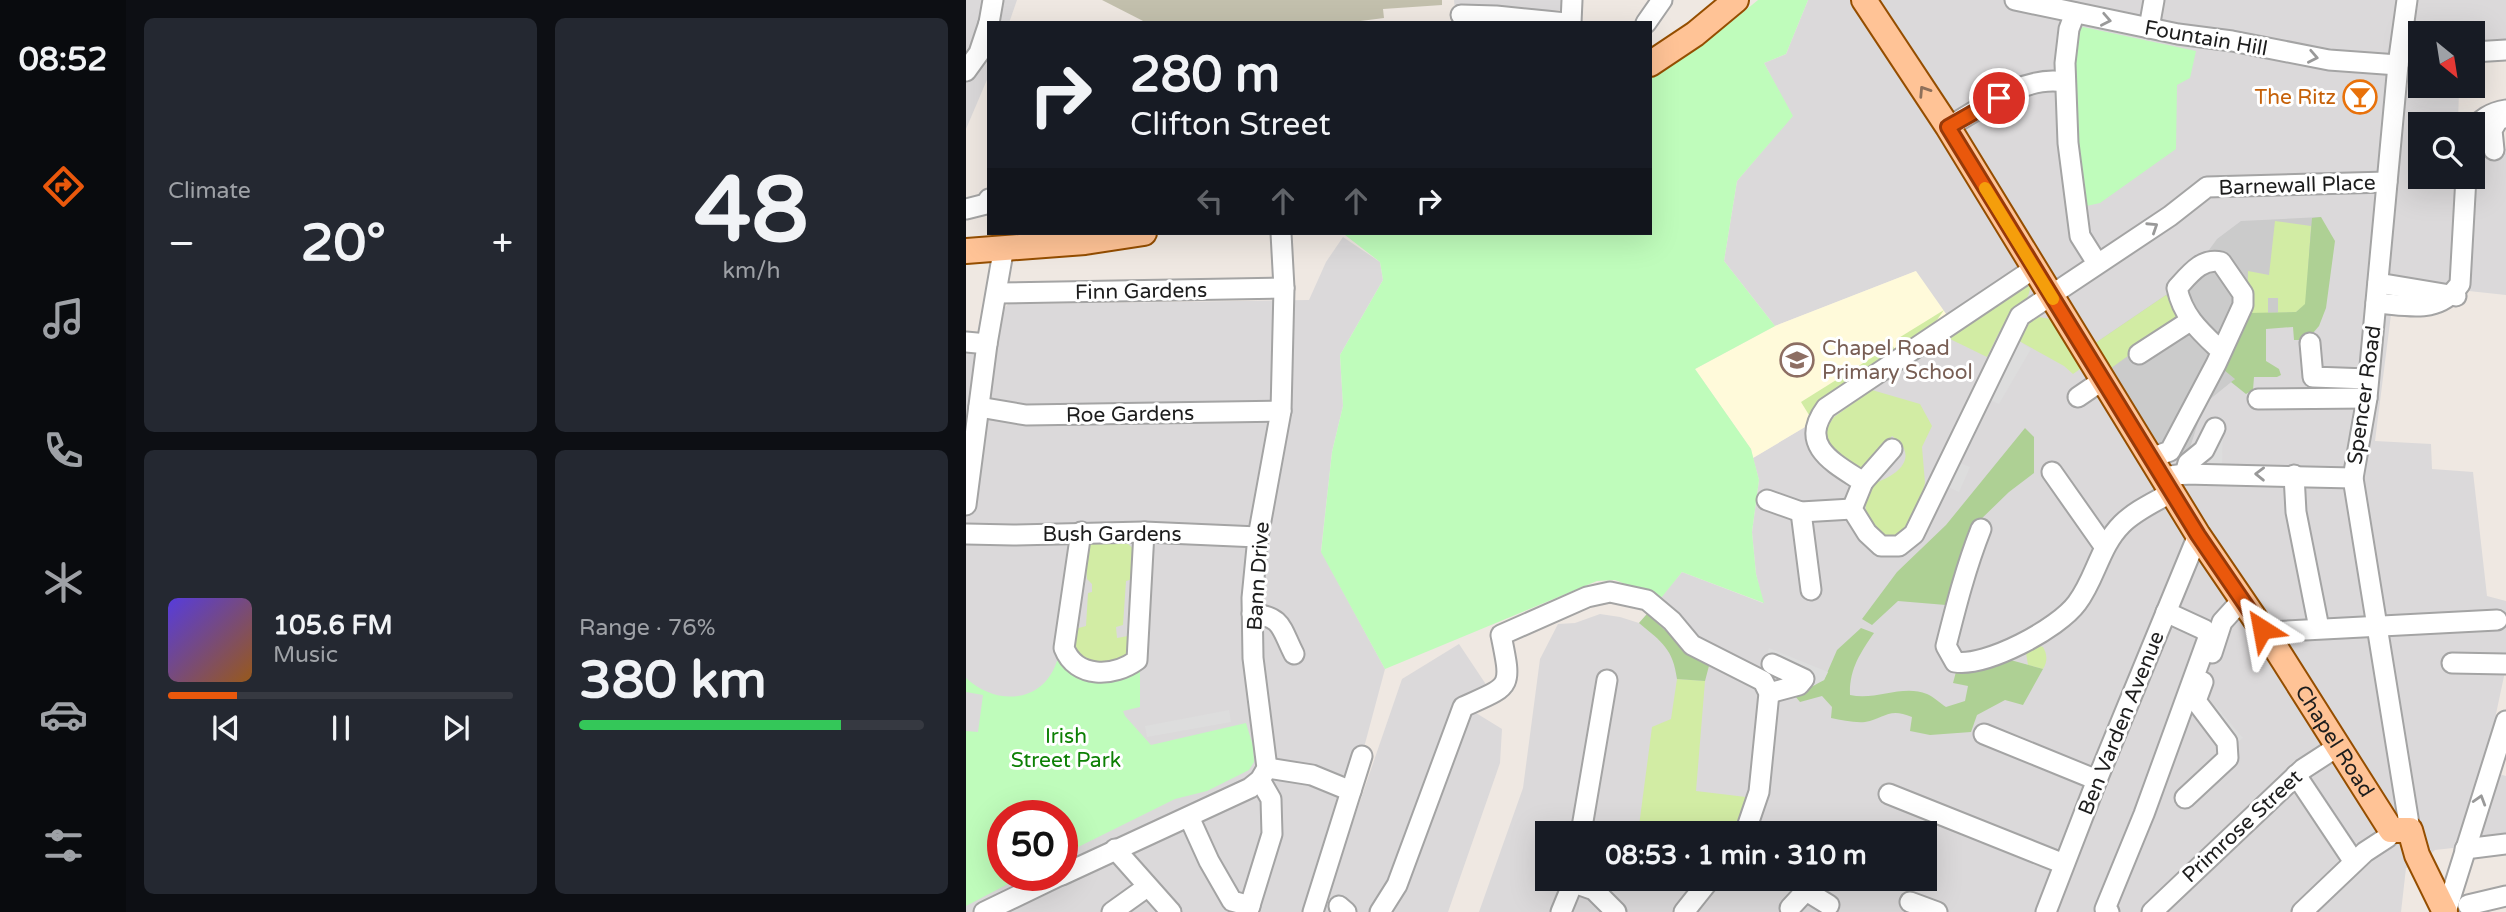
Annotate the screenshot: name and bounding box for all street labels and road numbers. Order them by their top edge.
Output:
street label: Fountain Hill [2142,15,2269,62]
street label: Barnewall Place [2218,170,2376,201]
street label: Finn Gardens [1075,278,1207,305]
street label: Spencer Road [2342,324,2387,466]
street label: Roe Gardens [1066,401,1194,428]
street label: Bann Drive [1242,521,1275,631]
street label: Bush Gardens [1043,522,1181,547]
street label: Ben Varden Avenue [2073,628,2170,819]
street label: Chapel Road [2289,681,2379,802]
street label: Primrose Street [2177,765,2307,888]

